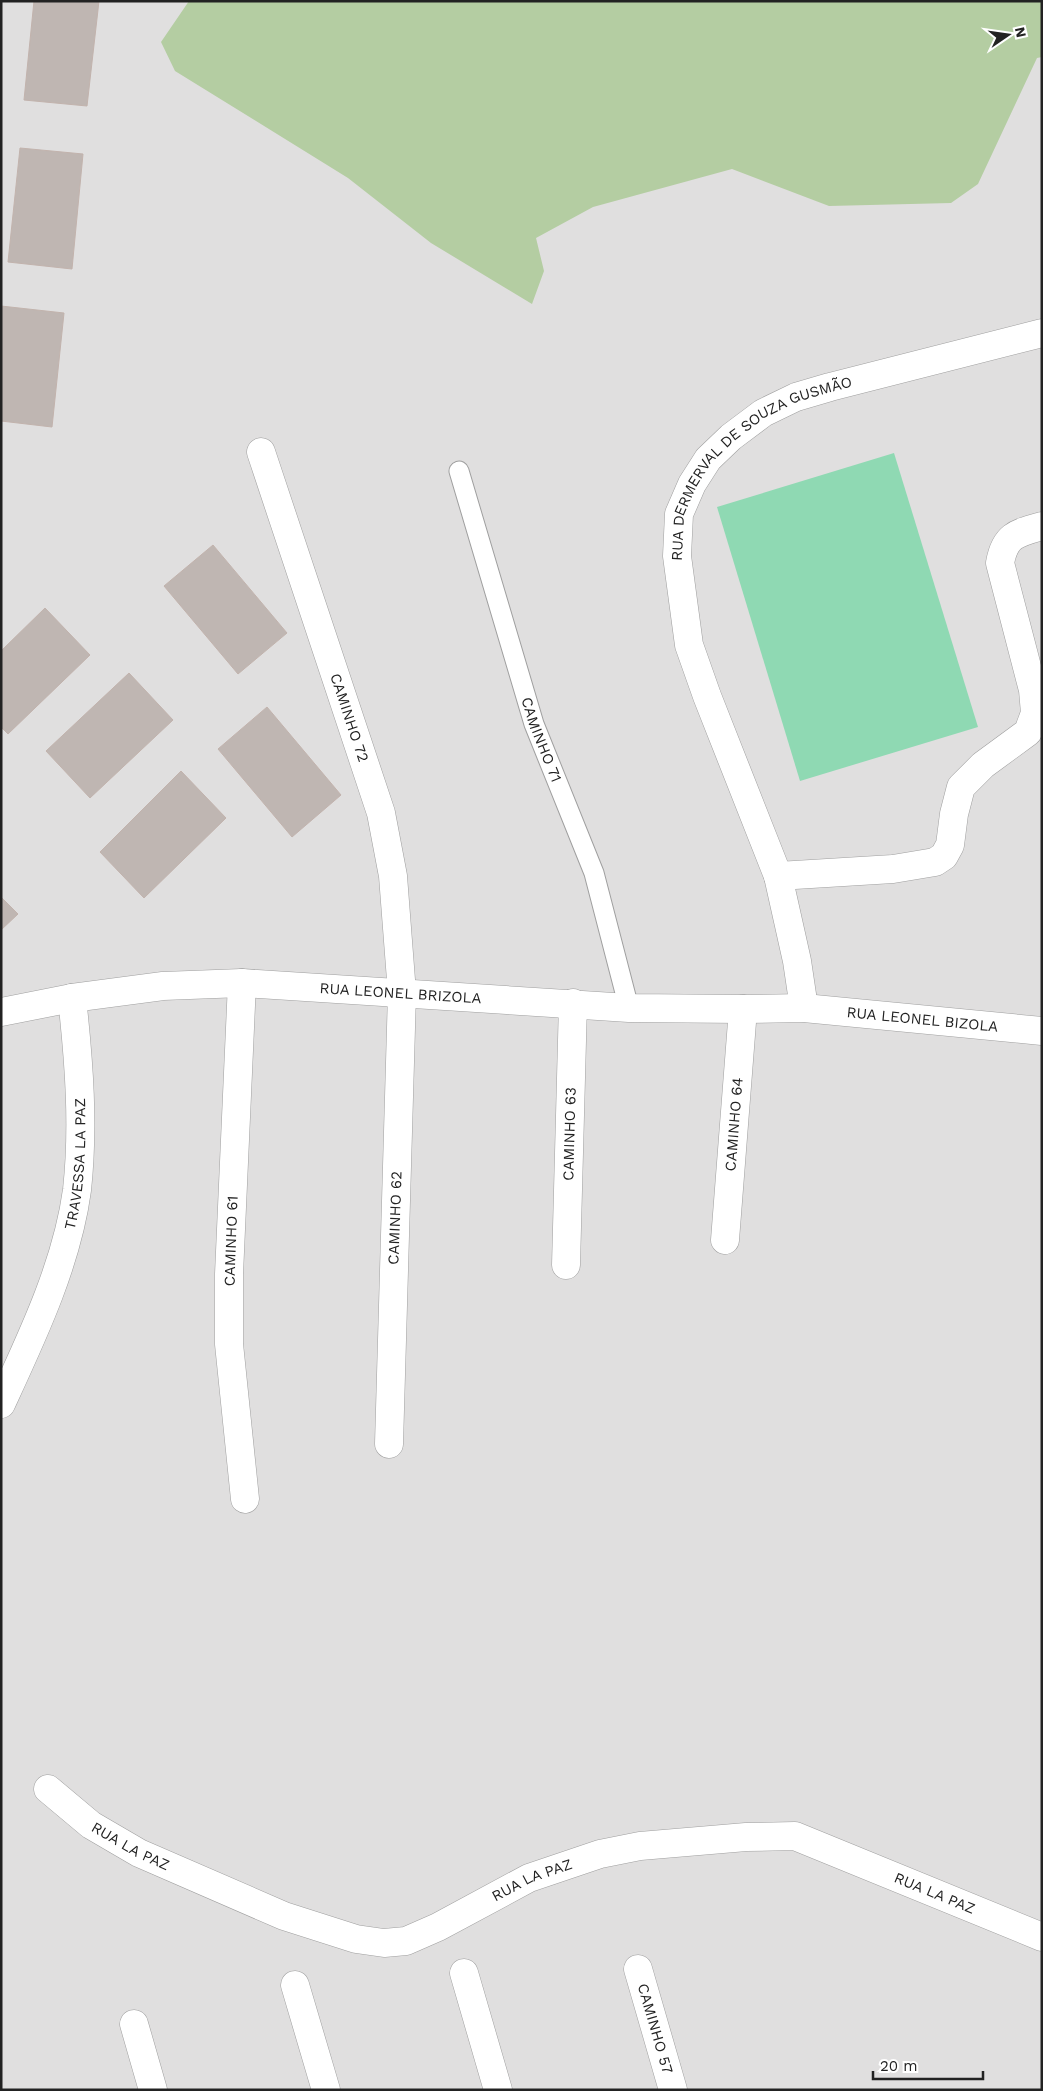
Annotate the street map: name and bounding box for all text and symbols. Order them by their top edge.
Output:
north arrow [983,10,1033,60]
text: N [1012,25,1030,39]
street label: RUA DERMERVAL DE SOUZA GUSMÃO [668,373,854,561]
street label: CAMINHO 72 [326,671,372,764]
street label: CAMINHO 71 [518,695,565,785]
street label: RUA LEONEL BRIZOLA [319,979,482,1007]
street label: RUA LEONEL BIZOLA [846,1003,999,1036]
street label: CAMINHO 64 [721,1077,747,1172]
street label: CAMINHO 63 [559,1087,580,1181]
street label: TRAVESSA LA PAZ [61,1098,89,1231]
street label: CAMINHO 62 [384,1171,406,1265]
street label: CAMINHO 61 [220,1195,242,1287]
street label: RUA LA PAZ [88,1818,172,1874]
street label: RUA LA PAZ [489,1855,574,1905]
street label: RUA LA PAZ [891,1869,978,1918]
street label: CAMINHO 57 [634,1981,677,2076]
scale bar [873,2048,983,2080]
text: 20 m [880,2057,918,2075]

